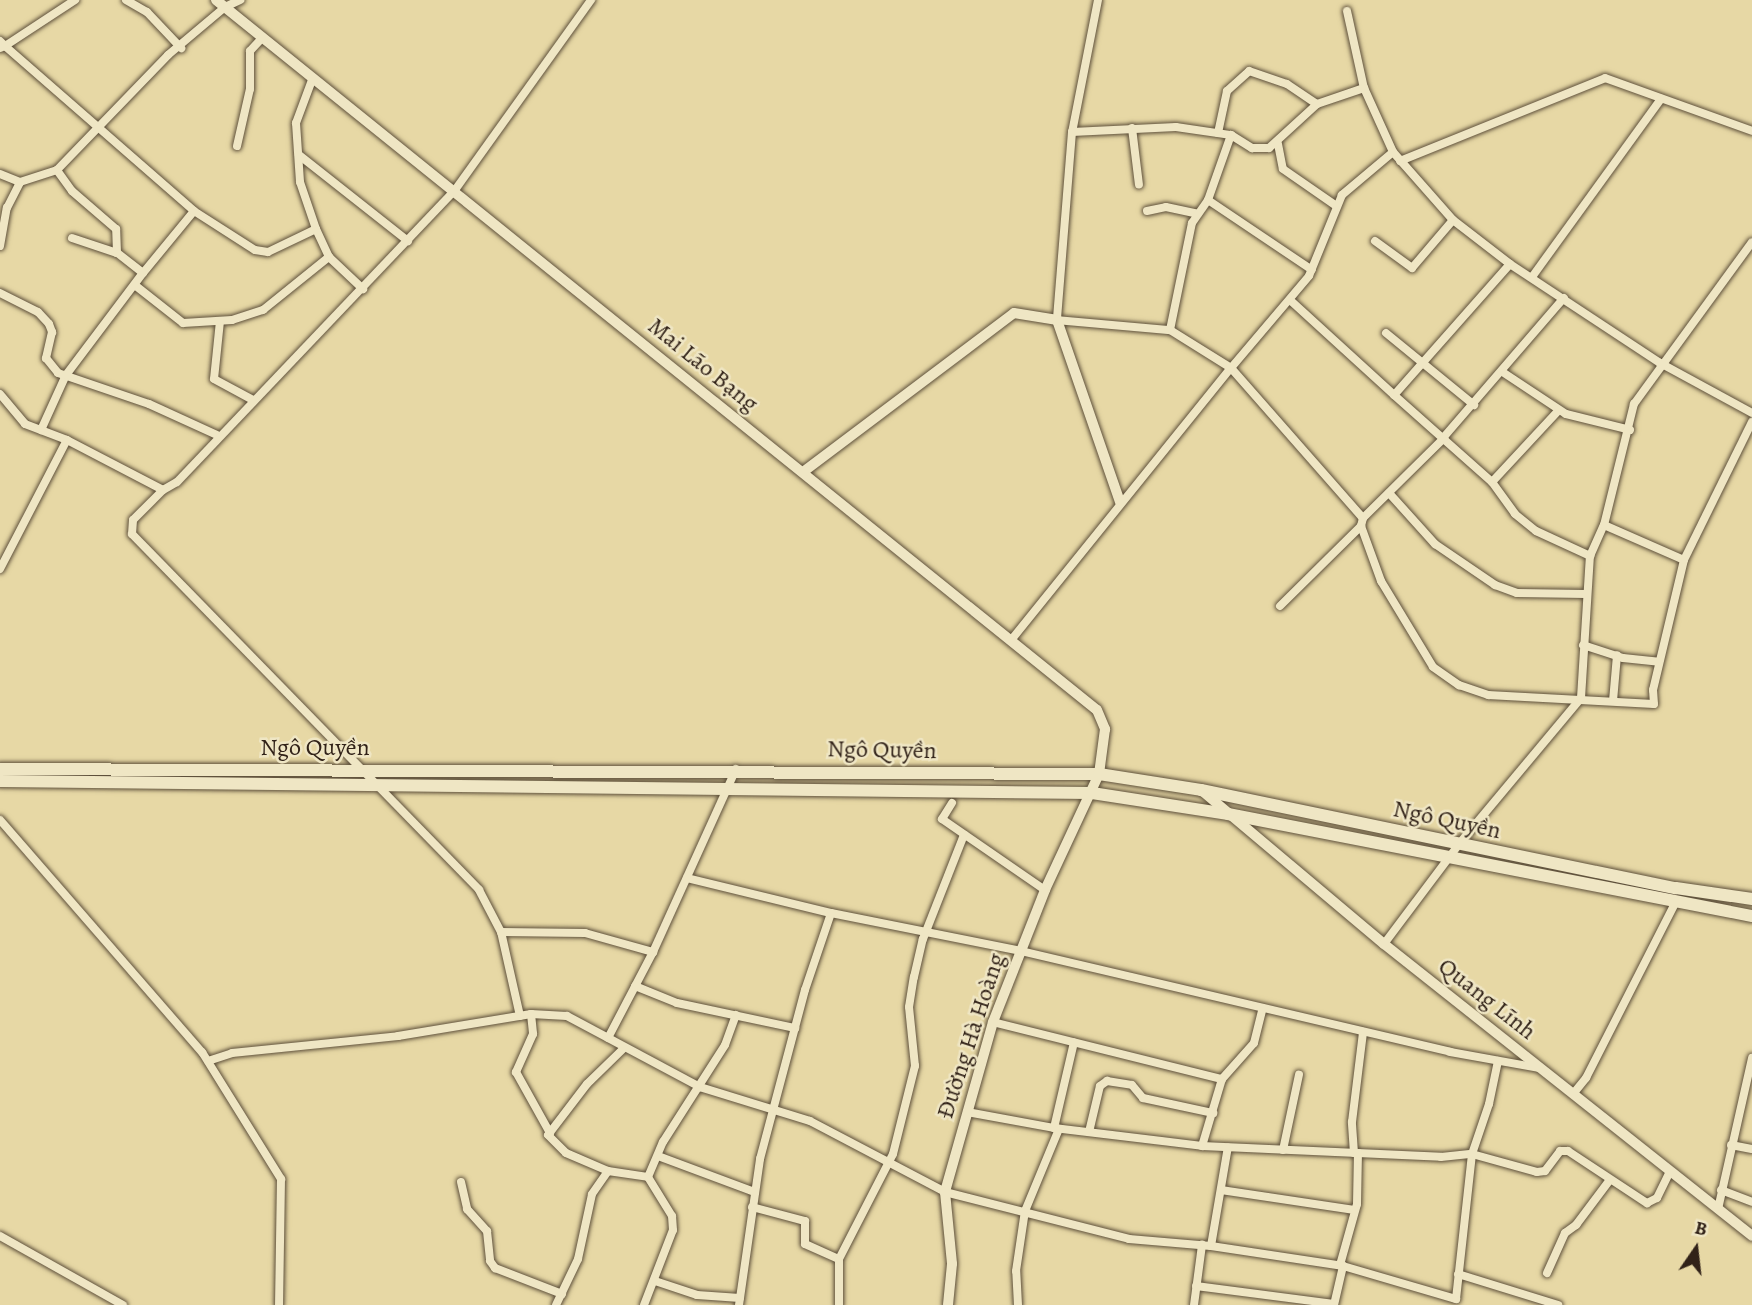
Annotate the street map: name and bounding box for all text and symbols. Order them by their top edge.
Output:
street label: Mai Lão Bạng [642,312,764,418]
street label: Ngô Quyền [260,734,370,762]
street label: Ngô Quyền [827,735,937,765]
street label: Ngô Quyền [1390,795,1504,845]
street label: Đường Hà Hoàng [931,950,1011,1122]
street label: Quang Lĩnh [1433,952,1541,1046]
north arrow [1661,1214,1731,1284]
text: B [1692,1215,1710,1243]

